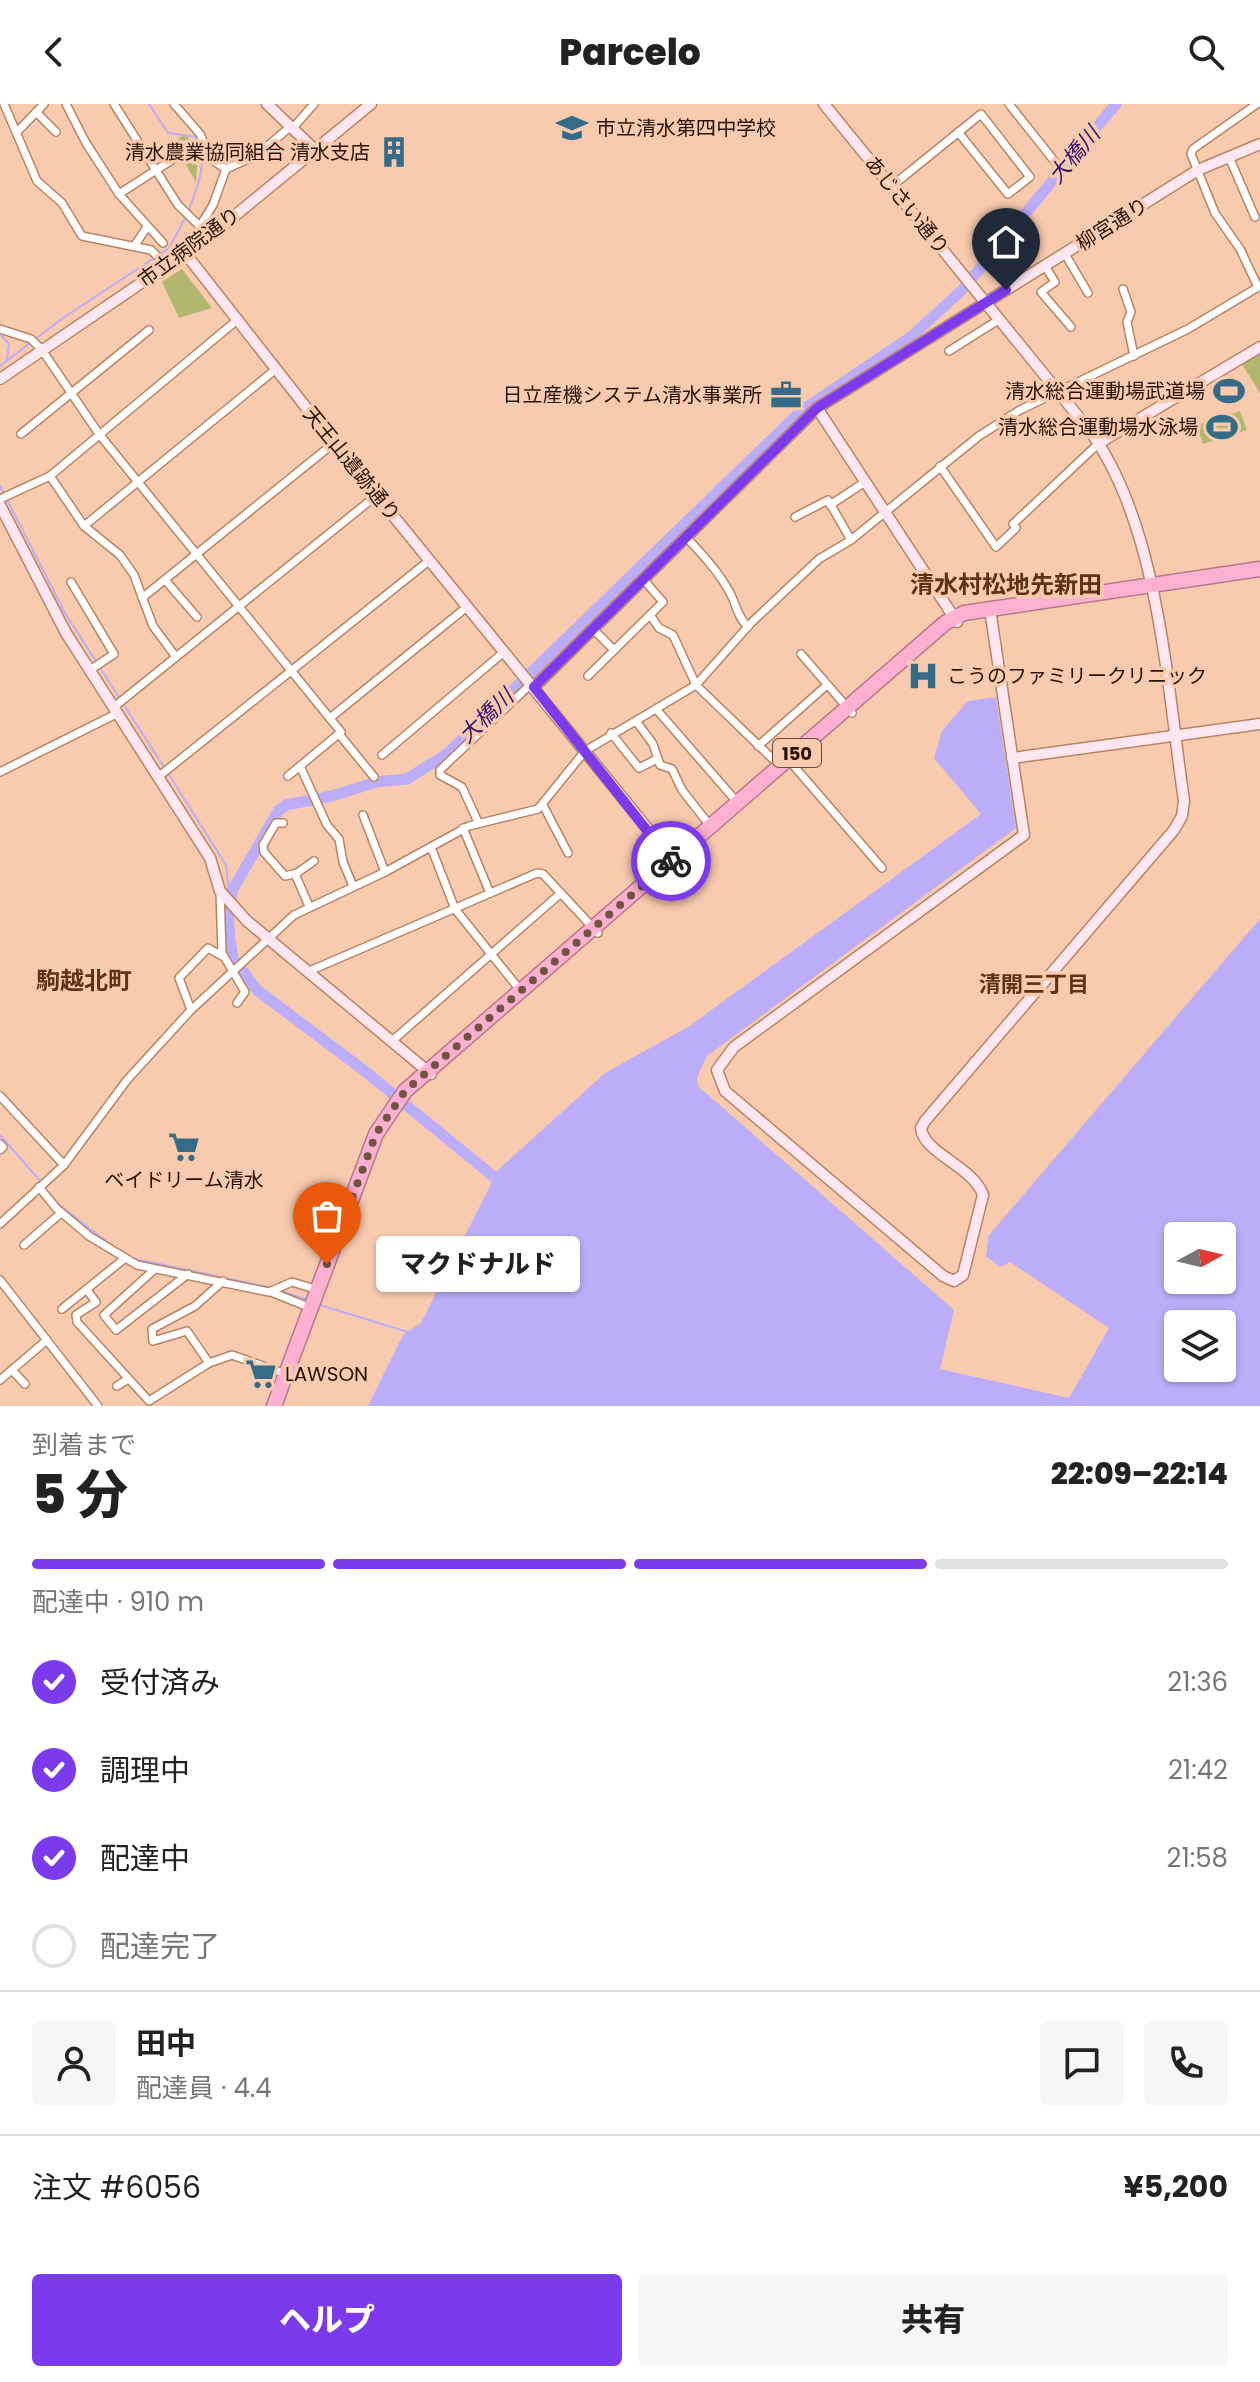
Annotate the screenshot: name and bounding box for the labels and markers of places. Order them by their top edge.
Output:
school or university icon: 市立清水第四中学校 [555,111,589,145]
place label: 市立清水第四中学校 [596,114,776,142]
building icon: 清水農業協同組合 清水支店 [377,135,411,169]
place label: 清水農業協同組合 清水支店 [125,138,370,166]
pin [972,208,1040,290]
sports icon: 清水総合運動場武道場 [1212,374,1246,408]
place label: 清水総合運動場武道場 [1005,377,1205,405]
office icon: 日立産機システム清水事業所 [769,378,803,412]
place label: 日立産機システム清水事業所 [503,381,762,409]
sports icon: 清水総合運動場水泳場 [1205,410,1239,444]
place label: 清水総合運動場水泳場 [998,413,1198,441]
hospital icon: こうのファミリークリニック [906,659,940,693]
place label: こうのファミリークリニック [947,662,1207,690]
supermarket icon: ベイドリーム清水 [167,1130,201,1164]
place label: ベイドリーム清水 [104,1166,264,1194]
pin [293,1182,361,1264]
callout: マクドナルド [375,1236,579,1292]
supermarket icon: LAWSON [244,1357,278,1391]
place label: LAWSON [285,1360,368,1388]

